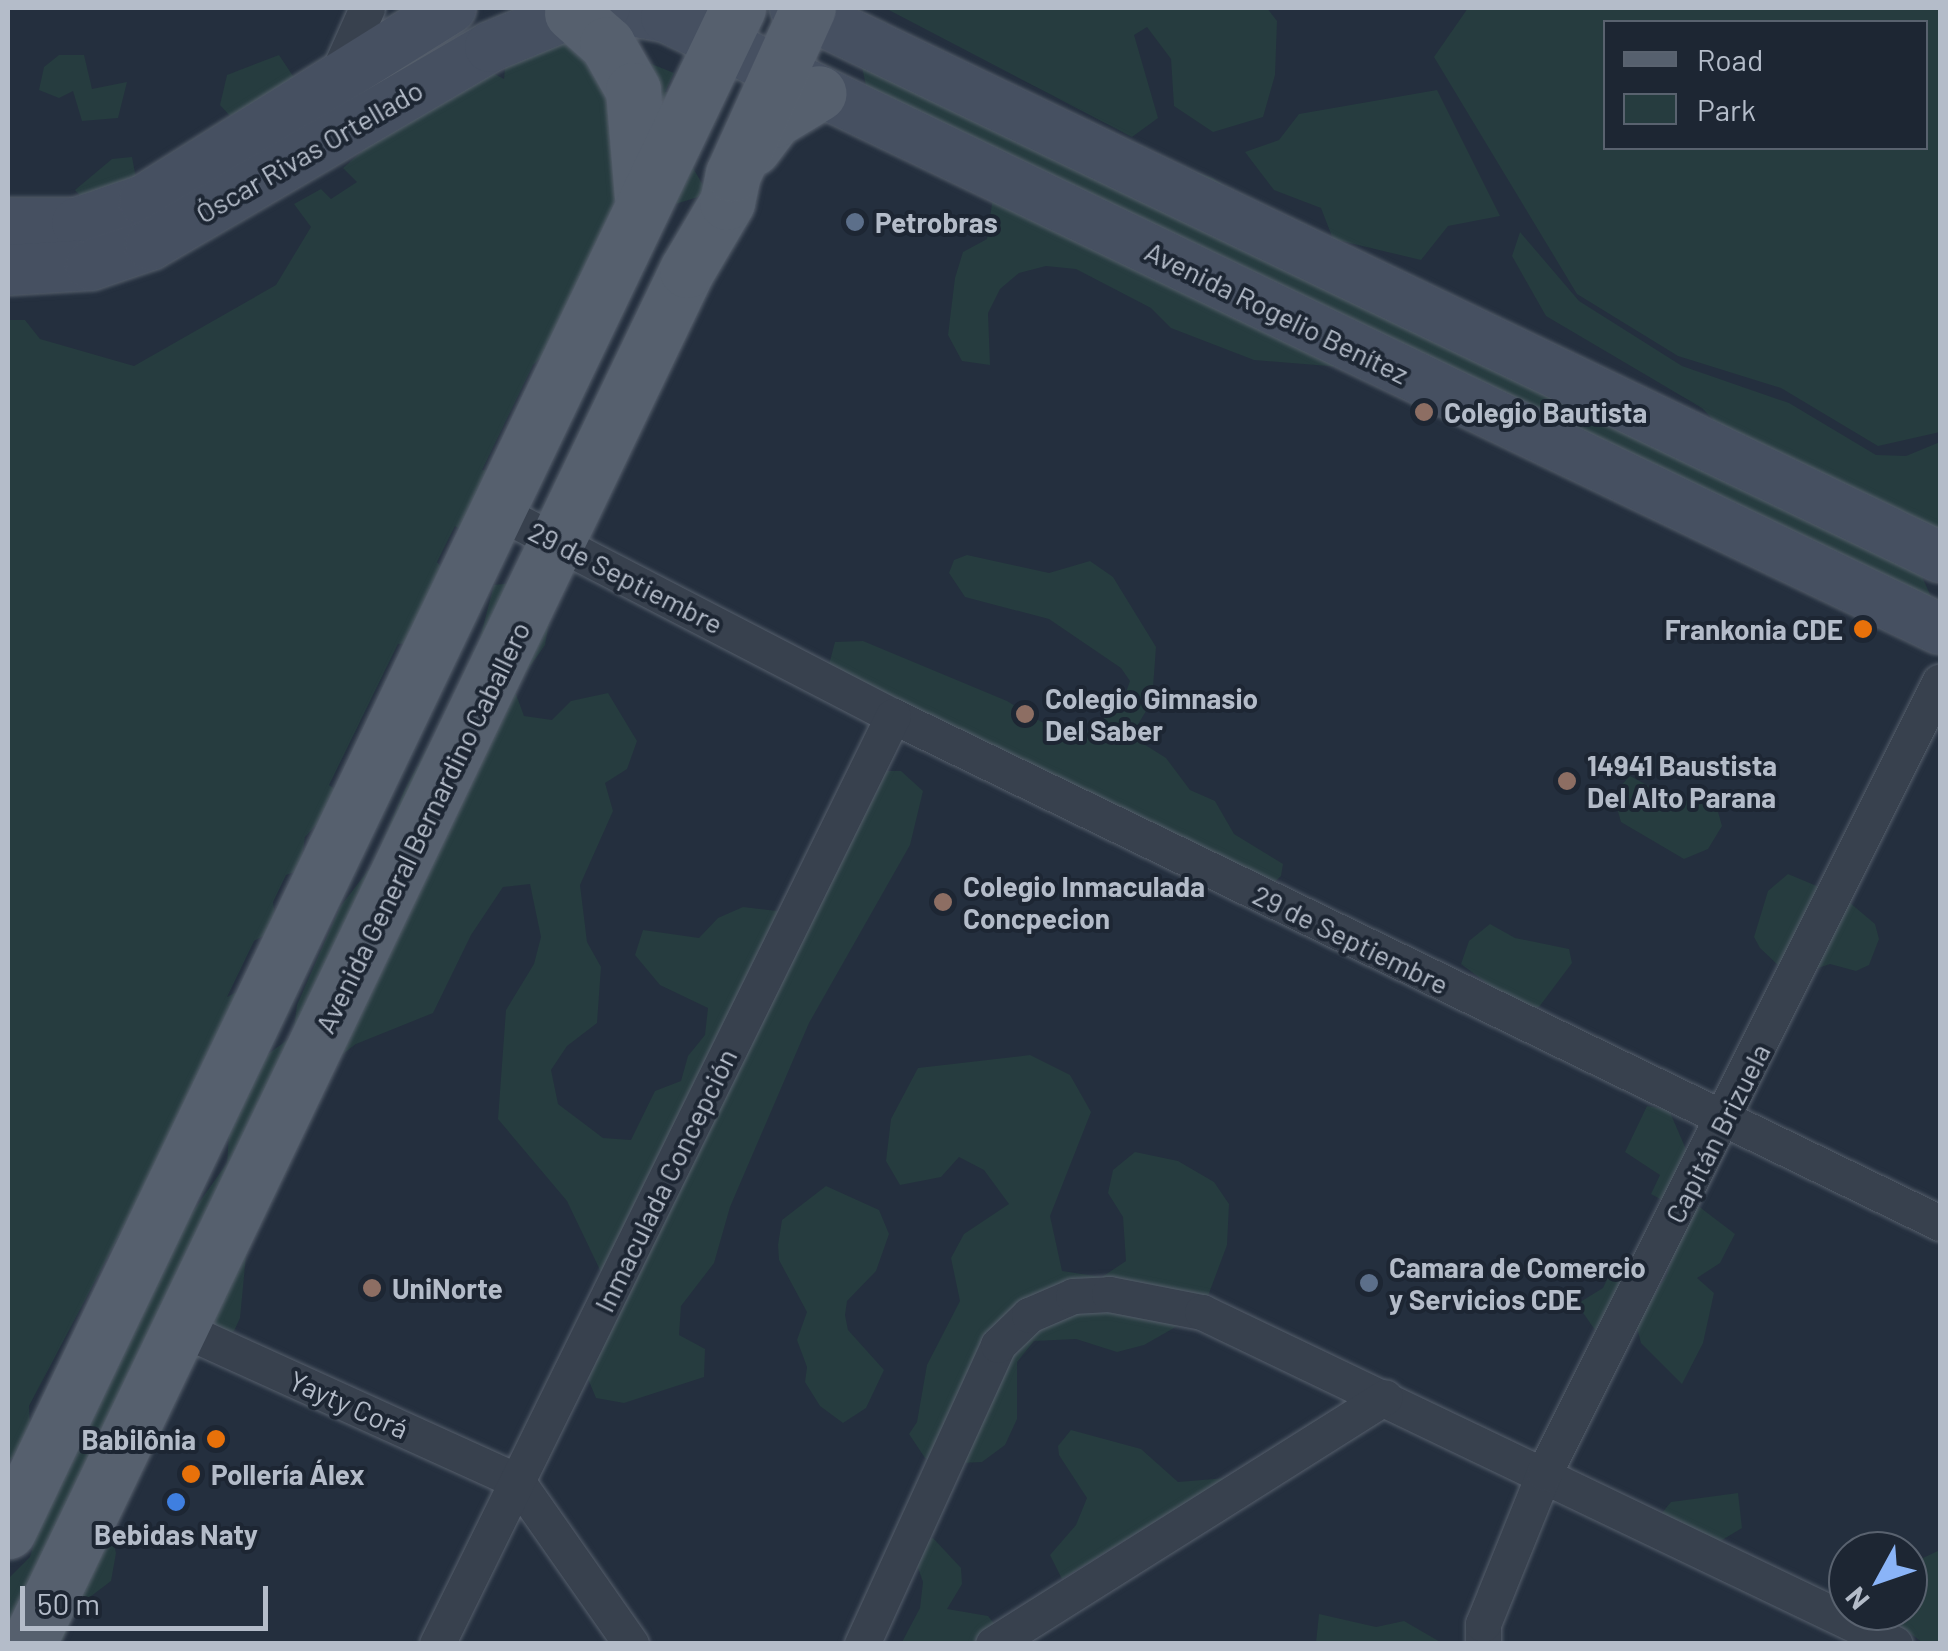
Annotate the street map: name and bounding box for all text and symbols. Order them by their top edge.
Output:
legend [1603,20,1928,150]
text: Road [1697,41,1763,77]
street label: Óscar Rivas Ortellado [189,72,429,230]
text: Park [1697,91,1756,127]
place label: Petrobras [875,205,998,239]
marker: Petrobras [844,211,866,233]
street label: Avenida Rogelio Benítez [1140,234,1414,390]
place label: Colegio Bautista [1444,395,1647,429]
marker: Colegio Bautista [1413,401,1435,423]
street label: 29 de Septiembre [523,514,729,640]
place label: Frankonia CDE [1665,612,1843,646]
street label: Avenida General Bernardino Caballero [307,616,537,1038]
marker: Frankonia CDE [1852,618,1874,640]
place label: Colegio Gimnasio Del Saber [1045,681,1258,747]
marker: Colegio Gimnasio Del Saber [1014,703,1036,725]
place label: 14941 Baustista Del Alto Parana [1587,748,1777,814]
marker: 14941 Baustista Del Alto Parana [1556,770,1578,792]
place label: Colegio Inmaculada Concpecion [963,869,1205,935]
street label: 29 de Septiembre [1248,877,1454,1001]
marker: Colegio Inmaculada Concpecion [932,891,954,913]
street label: Capitán Brizuela [1657,1038,1777,1228]
street label: Inmaculada Concepción [587,1043,743,1317]
place label: Camara de Comercio y Servicios CDE [1389,1250,1646,1316]
place label: UniNorte [392,1271,503,1305]
marker: Camara de Comercio y Servicios CDE [1358,1272,1380,1294]
marker: UniNorte [361,1277,383,1299]
street label: Yayty Corá [284,1363,414,1445]
place label: Babilônia [82,1422,196,1456]
marker: Babilônia [205,1428,227,1450]
place label: Pollería Álex [211,1457,364,1491]
marker: Pollería Álex [180,1463,202,1485]
marker: Bebidas Naty [165,1491,187,1513]
place label: Bebidas Naty [94,1517,258,1551]
north arrow [1828,1531,1928,1631]
scale bar [25,1566,272,1628]
text: N [1838,1581,1876,1617]
text: 50 m [37,1585,100,1621]

